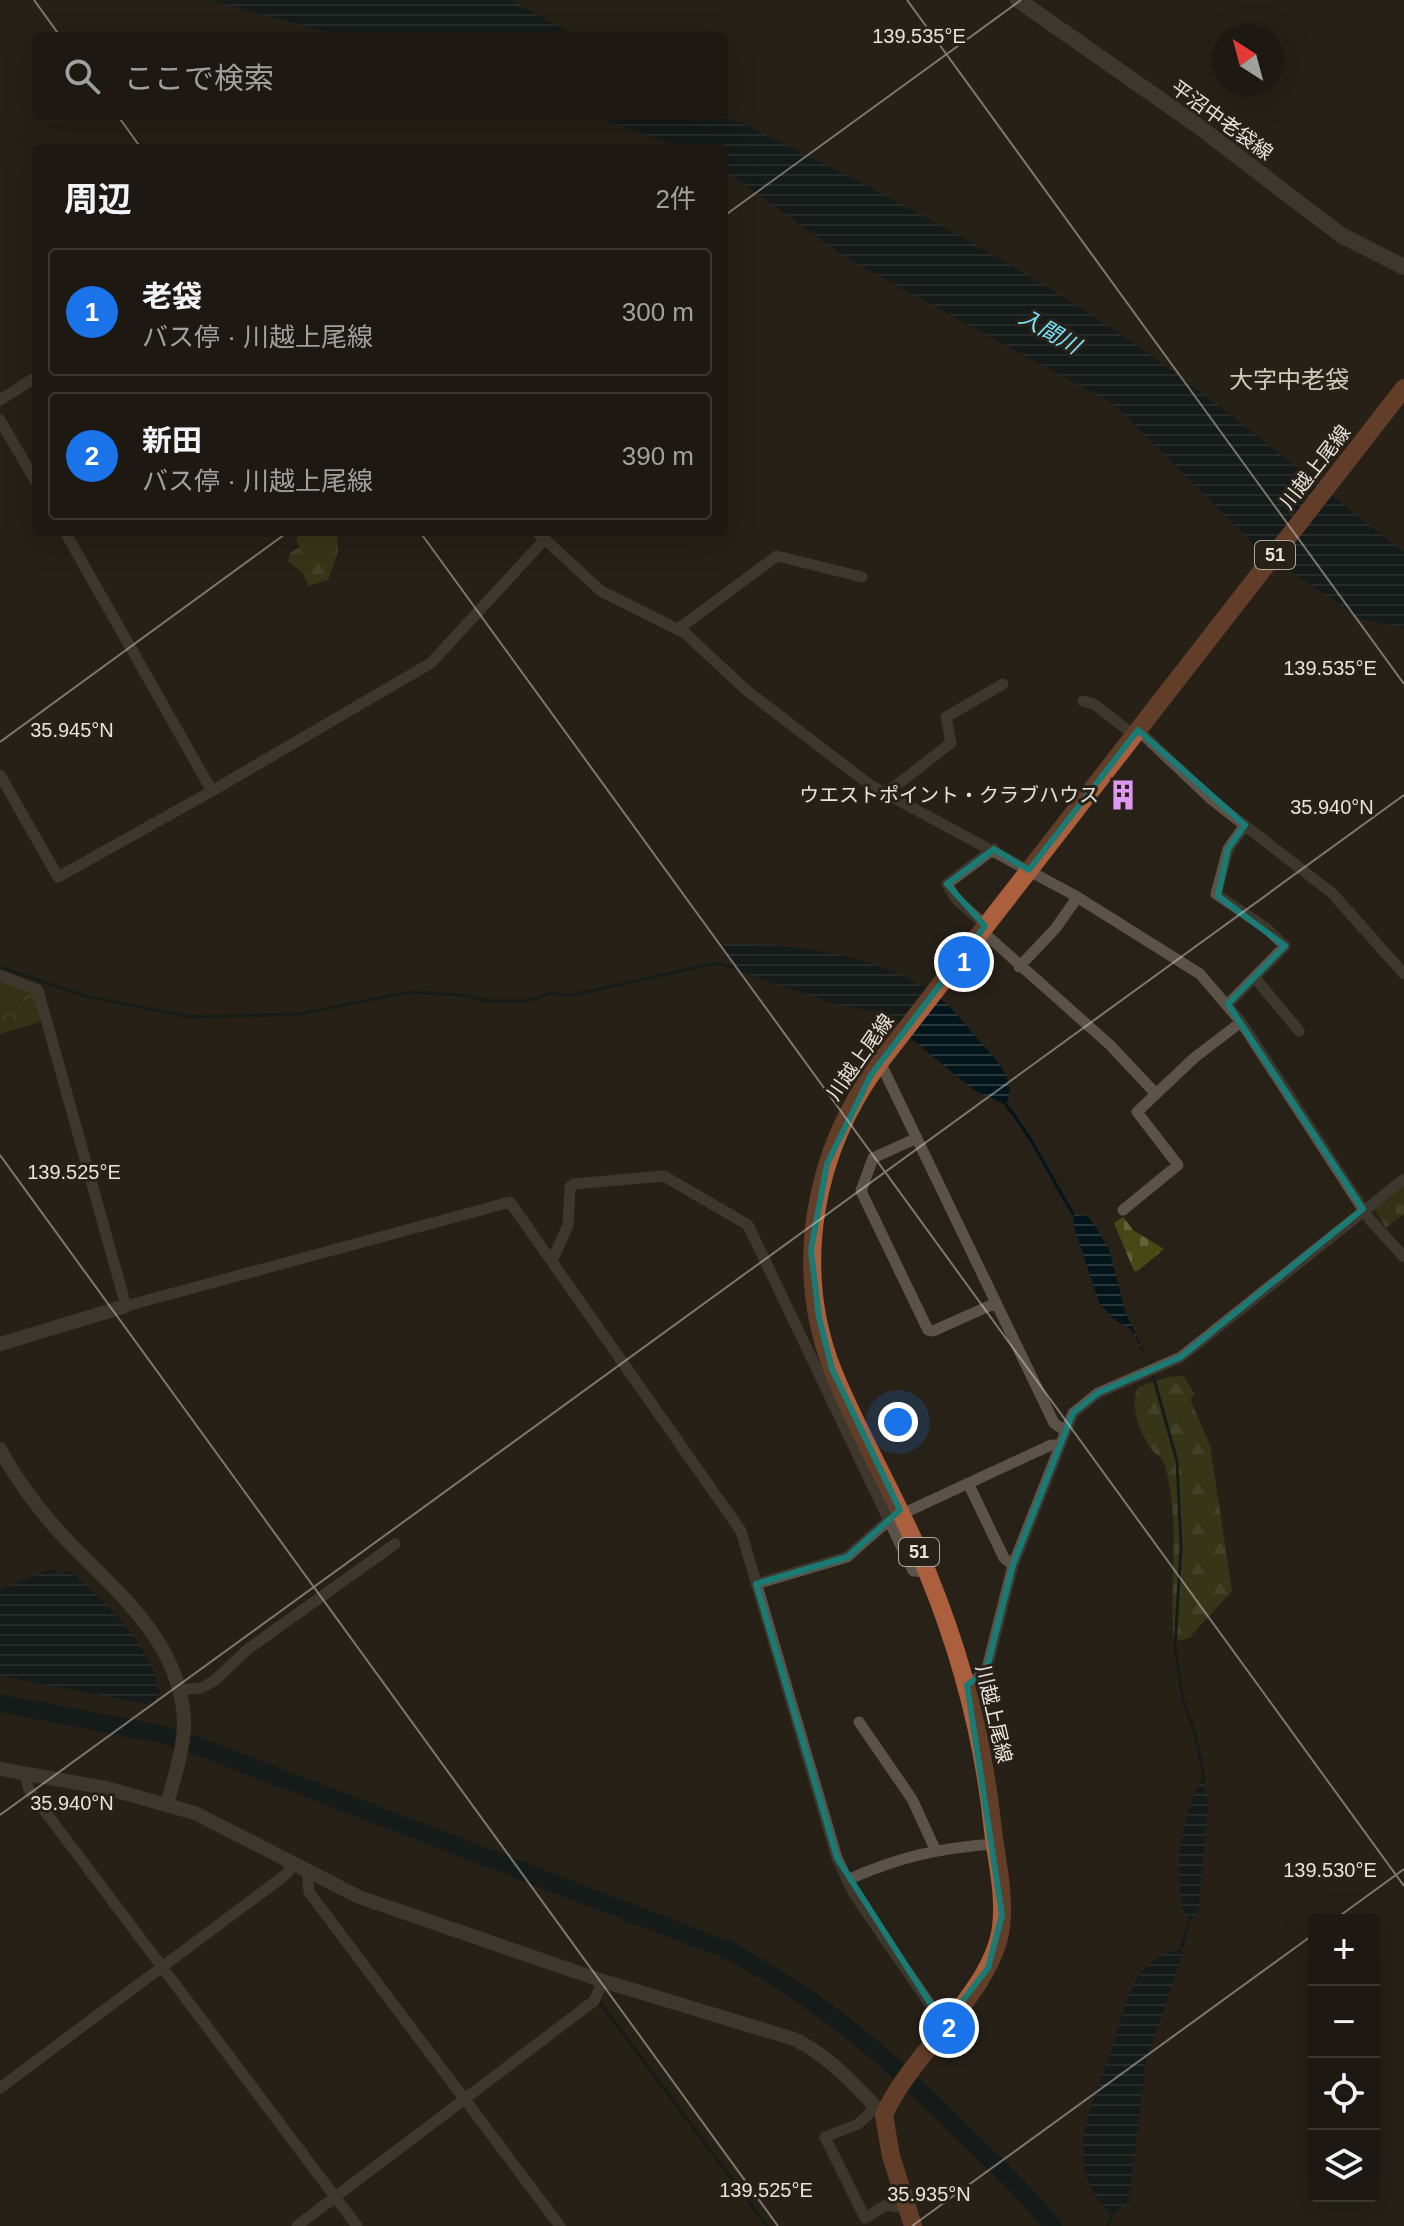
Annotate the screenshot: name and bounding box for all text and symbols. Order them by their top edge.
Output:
north arrow [1212,24,1284,96]
text: 139.535°E [872,25,966,47]
search box [32,32,728,120]
icon: search [60,54,104,98]
text: ここで検索 [124,62,274,95]
street label: 平沼中老袋線 [1167,76,1277,164]
text: 周辺 [64,180,132,218]
text: 2件 [656,184,696,214]
text: 老袋 [142,280,202,313]
text: 1 [85,297,99,327]
text: 300 m [622,297,694,327]
water label: 入間川 [1015,304,1086,360]
text: バス停 · 川越上尾線 [142,322,373,352]
district label: 大字中老袋 [1229,366,1349,393]
street label: 川越上尾線 [1276,421,1354,513]
text: 新田 [142,424,202,457]
text: 2 [85,441,99,471]
text: 390 m [622,441,694,471]
text: バス停 · 川越上尾線 [142,466,373,496]
road number: 51 [1255,541,1295,569]
text: 139.535°E [1283,657,1377,679]
text: 35.945°N [30,719,114,741]
building icon: ウエストポイント・クラブハウス [1106,778,1140,812]
place label: ウエストポイント・クラブハウス [799,784,1099,806]
text: 35.940°N [1290,796,1374,818]
pin: 1 [938,932,990,992]
street label: 川越上尾線 [822,1010,898,1104]
text: 139.525°E [27,1161,121,1183]
your location [878,1402,918,1442]
road number: 51 [899,1538,939,1566]
street label: 川越上尾線 [972,1663,1016,1765]
text: 35.940°N [30,1792,114,1814]
text: 139.530°E [1283,1859,1377,1881]
map controls [1308,1914,1380,2202]
button: + [1308,1914,1380,1986]
button: − [1308,1986,1380,2058]
pin: 2 [923,1998,975,2058]
button: locate [1308,2058,1380,2130]
button: layers [1308,2130,1380,2202]
text: 139.525°E [719,2179,813,2201]
text: 35.935°N [887,2183,971,2205]

